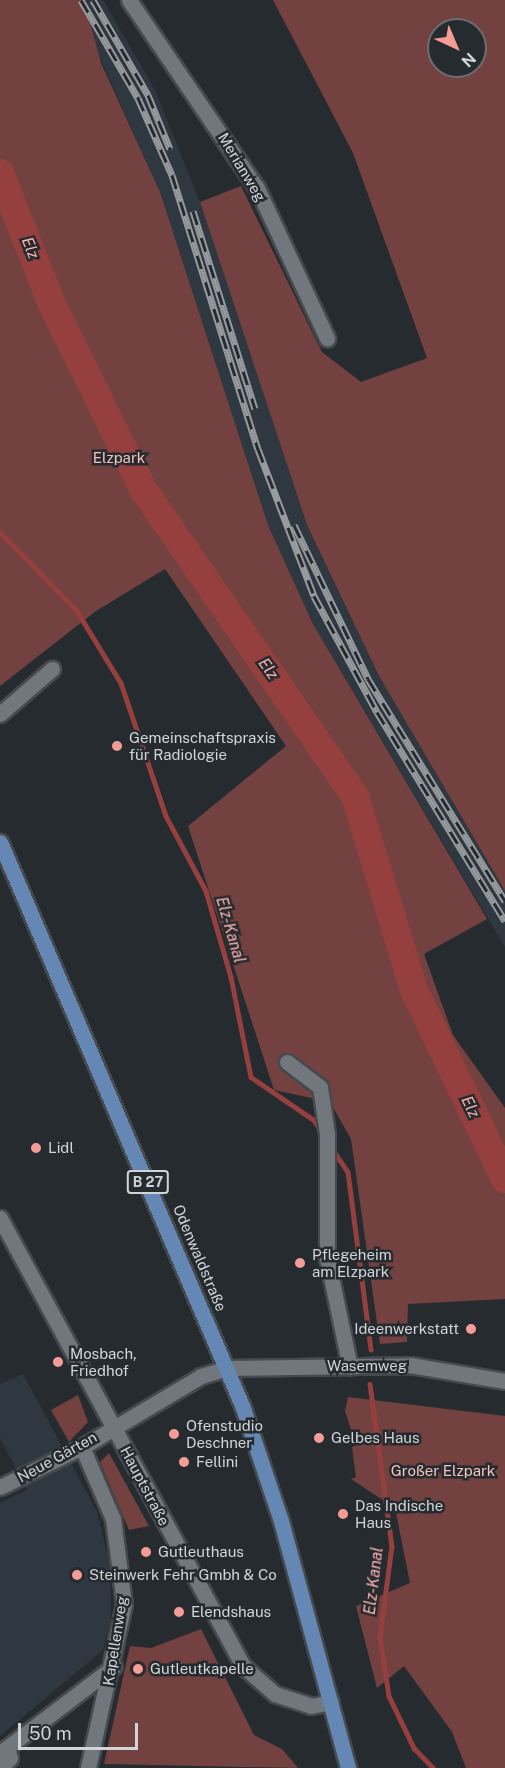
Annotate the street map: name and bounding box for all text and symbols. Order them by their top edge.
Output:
north arrow [427,18,487,78]
text: N [457,49,480,71]
street label: Merianweg [214,129,270,205]
water label: Elz [17,234,43,262]
park label: Elzpark [93,449,145,467]
water label: Elz [254,655,282,683]
place label: Gemeinschaftspraxis für Radiologie [129,728,276,763]
marker: Gemeinschaftspraxis für Radiologie [110,739,124,753]
water label: Elz-Kanal [211,895,249,965]
water label: Elz [457,1093,483,1121]
place label: Lidl [48,1139,74,1157]
marker: Lidl [29,1141,43,1155]
road number: B 27 [126,1171,170,1193]
street label: Odenwaldstraße [169,1202,231,1314]
place label: Pflegeheim am Elzpark [312,1245,392,1280]
marker: Pflegeheim am Elzpark [293,1256,307,1270]
place label: Ideenwerkstatt [354,1320,459,1338]
marker: Ideenwerkstatt [464,1322,478,1336]
place label: Mosbach, Friedhof [70,1344,137,1379]
marker: Mosbach, Friedhof [51,1355,65,1369]
street label: Wasemweg [327,1357,407,1375]
place label: Ofenstudio Deschner [186,1416,263,1451]
marker: Ofenstudio Deschner [167,1427,181,1441]
street label: Neue Gärten [14,1428,100,1486]
place label: Gelbes Haus [331,1429,420,1447]
marker: Gelbes Haus [312,1431,326,1445]
street label: Hauptstraße [117,1443,173,1529]
place label: Fellini [196,1453,238,1471]
marker: Fellini [177,1455,191,1469]
park label: Großer Elzpark [391,1462,495,1480]
place label: Das Indische Haus [355,1496,443,1531]
marker: Das Indische Haus [336,1507,350,1521]
place label: Gutleuthaus [158,1543,244,1561]
marker: Gutleuthaus [139,1545,153,1559]
water label: Elz-Kanal [360,1546,388,1616]
place label: Steinwerk Fehr Gmbh & Co [89,1566,277,1584]
marker: Steinwerk Fehr Gmbh & Co [70,1568,84,1582]
street label: Kapellenweg [99,1595,131,1687]
place label: Elendshaus [191,1603,271,1621]
marker: Elendshaus [172,1605,186,1619]
place label: Gutleutkapelle [150,1660,254,1678]
marker: Gutleutkapelle [131,1662,145,1676]
scale bar [21,1711,141,1749]
text: 50 m [29,1723,72,1744]

